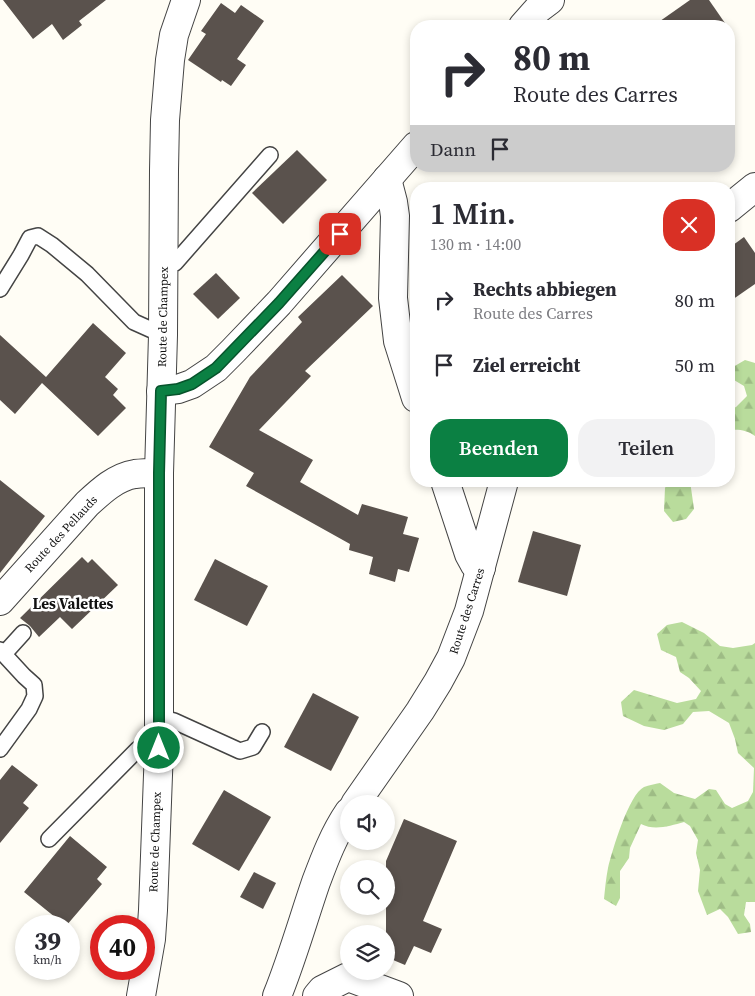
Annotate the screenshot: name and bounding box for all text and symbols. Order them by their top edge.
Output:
text: 80 m [513,34,590,82]
icon: right [430,40,495,105]
text: Route des Carres [513,79,678,109]
icon: arrive [486,135,514,163]
text: Dann [430,136,476,162]
text: 1 Min. [430,193,516,234]
button: close [663,199,715,251]
pin [319,213,361,255]
icon: arrive [326,220,354,248]
text: 130 m · 14:00 [430,233,521,255]
street label: Route de Champex [154,266,172,367]
text: Rechts abbiegen [473,276,617,302]
icon: right [430,286,458,314]
text: 80 m [674,287,715,313]
text: Route des Carres [473,302,593,324]
icon: arrive [430,351,458,379]
text: Ziel erreicht [473,352,580,378]
text: 50 m [674,352,715,378]
button: Beenden [430,419,568,477]
button: Teilen [578,419,715,477]
street label: Route des Pellauds [21,492,101,576]
street label: Route des Carres [446,566,488,656]
district label: Les Valettes [33,593,114,614]
position arrow [132,721,184,773]
street label: Route de Champex [145,791,165,893]
map controls [340,795,395,980]
button: sound [340,795,395,850]
button: search [340,860,395,915]
speed limit sign: 40 [90,915,155,980]
text: 39 [34,924,61,958]
button: layers [340,925,395,980]
text: km/h [33,952,62,968]

